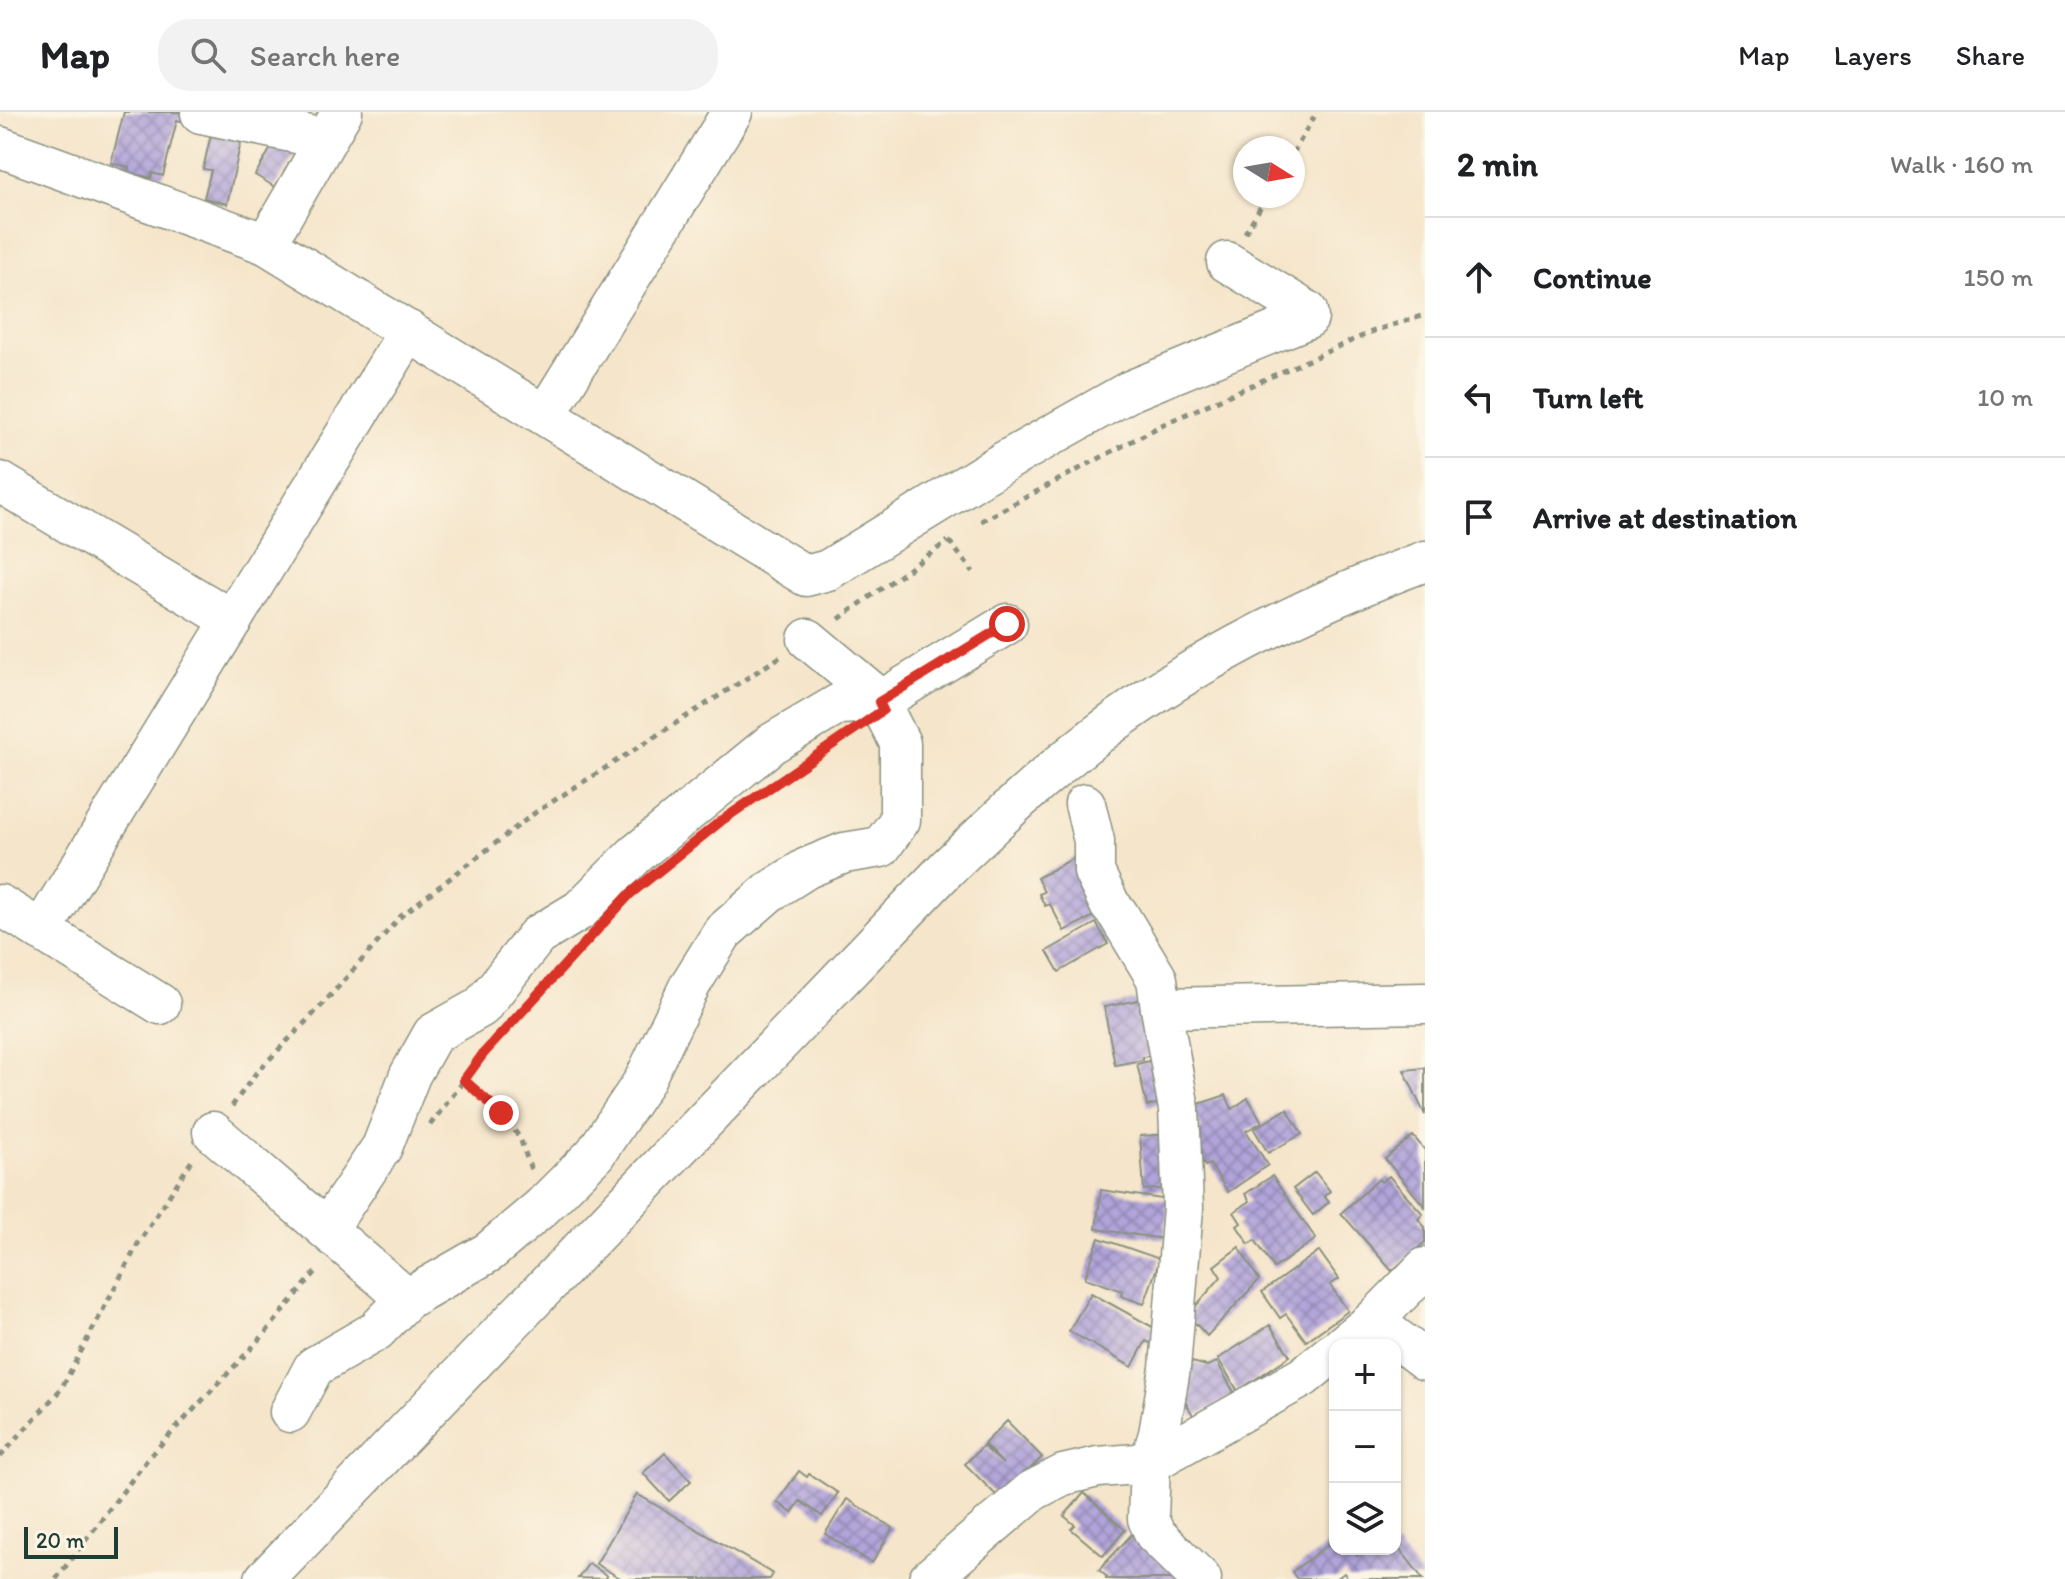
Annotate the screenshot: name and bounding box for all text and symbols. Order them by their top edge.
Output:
search box [158,19,718,91]
text: Map [40,32,110,78]
icon: search [186,33,230,77]
text: Search here [250,37,400,74]
text: Map [1738,38,1790,72]
text: Layers [1834,38,1912,72]
text: Share [1956,38,2025,72]
north arrow [1233,136,1305,208]
text: 2 min [1457,144,1538,185]
text: Walk · 160 m [1890,148,2033,180]
icon: ahead [1457,255,1501,299]
text: Continue [1533,259,1652,296]
text: 150 m [1964,261,2033,293]
icon: left [1457,375,1501,419]
text: Turn left [1533,379,1644,416]
text: 10 m [1977,381,2033,413]
icon: arrive [1457,495,1501,539]
text: Arrive at destination [1533,499,1797,536]
route start [989,606,1025,642]
route end [483,1095,519,1131]
map controls [1329,1339,1401,1555]
button: + [1329,1339,1401,1411]
button: − [1329,1411,1401,1483]
button: layers [1329,1483,1401,1555]
scale bar [24,1523,118,1559]
text: 20 m [36,1527,85,1554]

